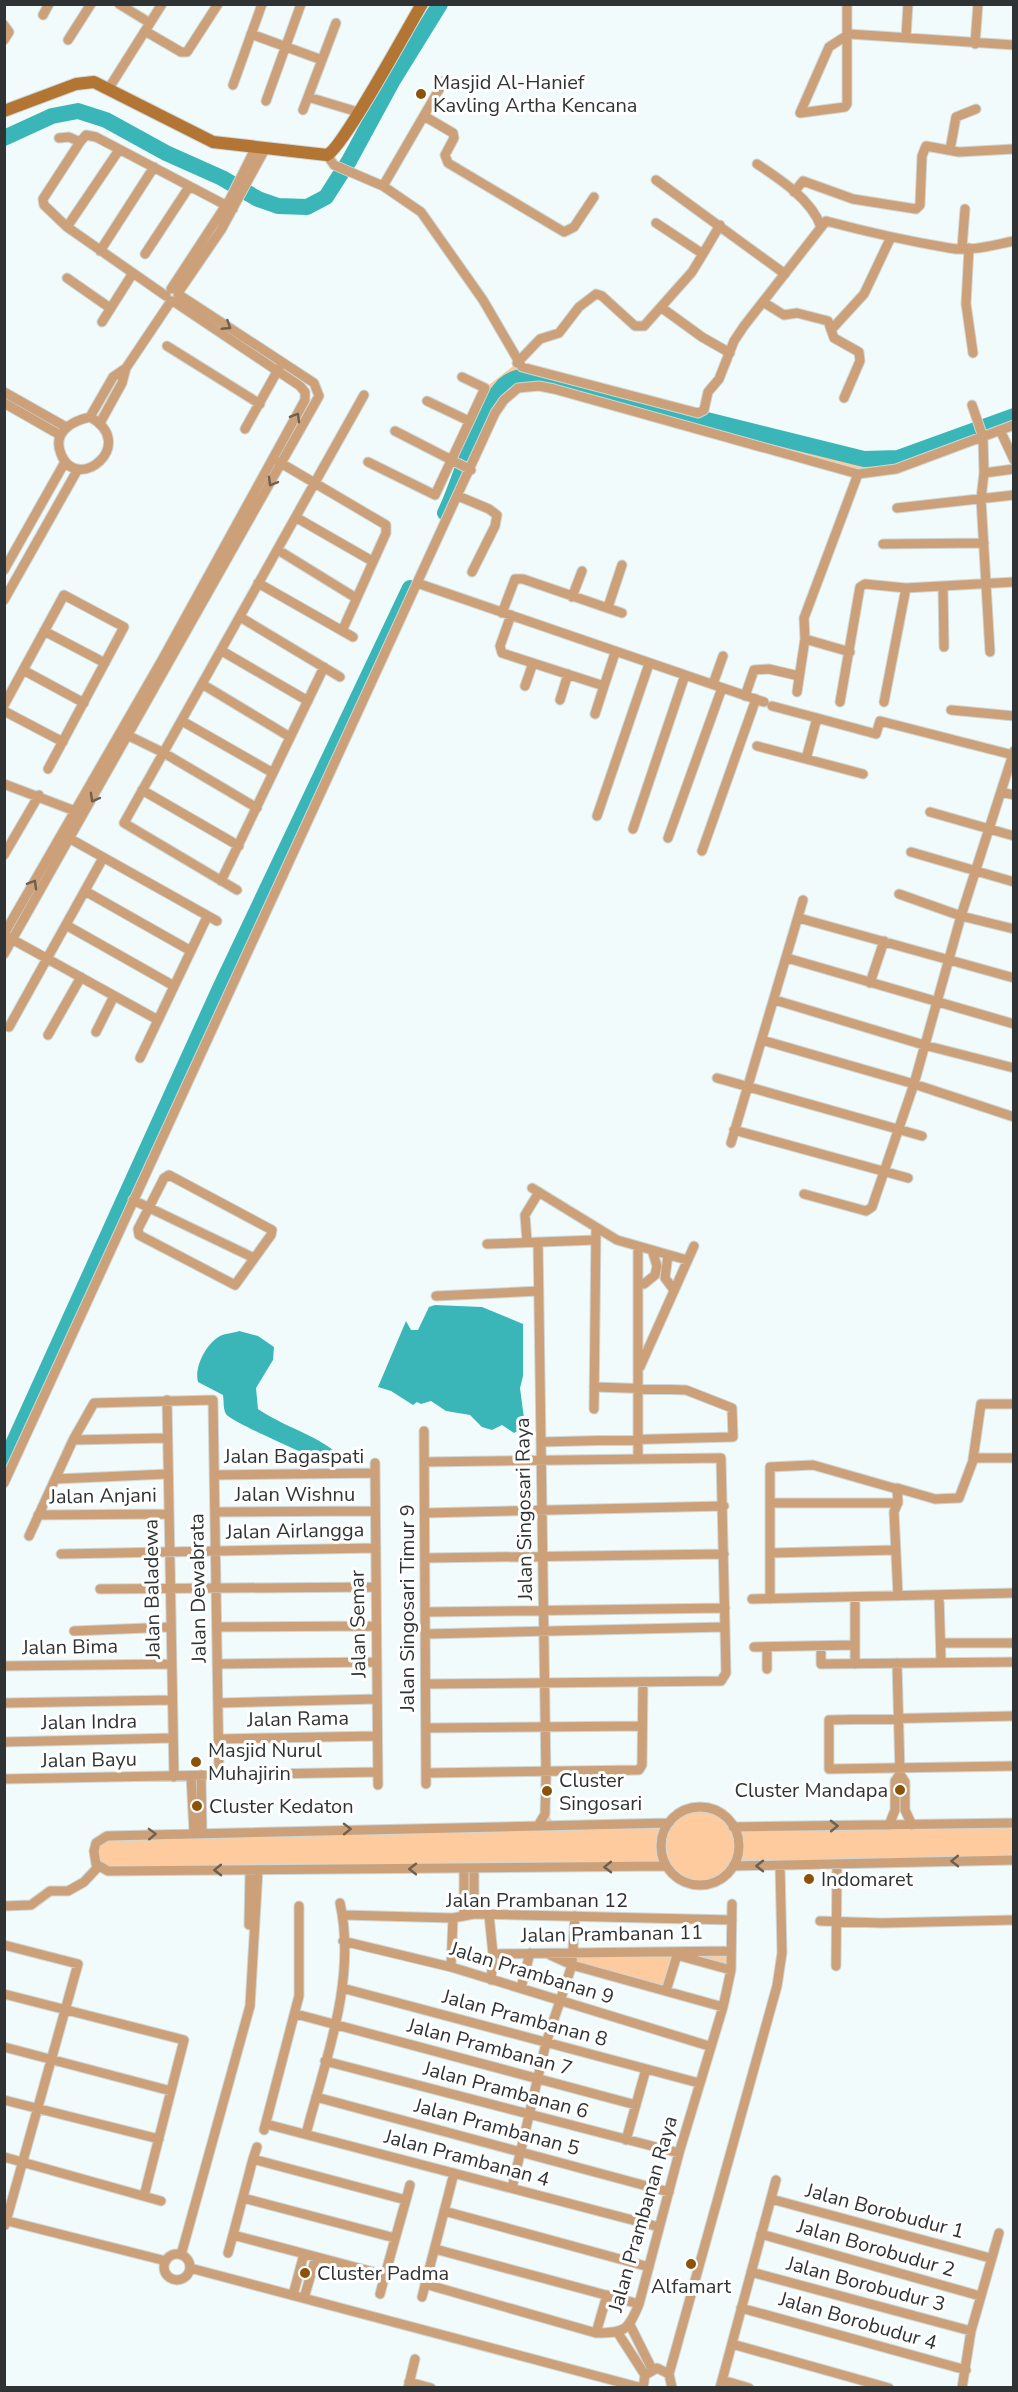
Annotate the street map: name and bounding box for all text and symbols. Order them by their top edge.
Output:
place label: Masjid Al-Hanief Kavling Artha Kencana [433,69,637,119]
marker: Masjid Al-Hanief Kavling Artha Kencana [414,87,428,101]
one-way arrow [220,319,231,330]
one-way arrow [289,413,300,424]
one-way arrow [268,475,279,486]
one-way arrow [90,792,101,802]
one-way arrow [25,880,37,890]
street label: Jalan Singosari Raya [509,1417,539,1602]
street label: Jalan Bagaspati [223,1443,364,1470]
street label: Jalan Wishnu [234,1481,355,1508]
street label: Jalan Anjani [48,1482,157,1510]
street label: Jalan Singosari Timur 9 [394,1504,421,1713]
street label: Jalan Dewabrata [183,1513,213,1664]
street label: Jalan Airlangga [225,1516,364,1546]
street label: Jalan Baladewa [137,1519,167,1660]
street label: Jalan Semar [344,1570,372,1679]
street label: Jalan Bima [21,1633,118,1661]
street label: Jalan Rama [246,1705,349,1733]
street label: Jalan Indra [40,1708,137,1736]
place label: Masjid Nurul Muhajirin [208,1737,322,1787]
street label: Jalan Bayu [40,1746,137,1774]
marker: Masjid Nurul Muhajirin [189,1755,203,1769]
place label: Cluster Singosari [559,1767,642,1817]
place label: Cluster Mandapa [734,1777,888,1804]
marker: Cluster Mandapa [893,1783,907,1797]
marker: Cluster Singosari [540,1784,554,1798]
place label: Cluster Kedaton [209,1793,354,1820]
marker: Cluster Kedaton [190,1799,204,1813]
one-way arrow [829,1819,838,1832]
one-way arrow [343,1823,352,1835]
one-way arrow [148,1828,157,1841]
one-way arrow [951,1855,960,1867]
one-way arrow [603,1860,612,1873]
one-way arrow [756,1860,765,1872]
one-way arrow [408,1863,417,1875]
one-way arrow [213,1864,222,1876]
place label: Indomaret [821,1866,914,1893]
marker: Indomaret [802,1872,816,1886]
street label: Jalan Prambanan 12 [445,1887,628,1914]
street label: Jalan Prambanan 11 [520,1919,703,1949]
street label: Jalan Prambanan 9 [446,1935,617,2011]
street label: Jalan Prambanan 8 [438,1983,611,2053]
street label: Jalan Prambanan 7 [403,2012,576,2082]
street label: Jalan Prambanan 6 [419,2055,592,2125]
street label: Jalan Prambanan 5 [410,2092,583,2162]
street label: Jalan Prambanan Raya [602,2113,684,2316]
street label: Jalan Prambanan 4 [380,2123,553,2193]
street label: Jalan Borobudur 1 [802,2177,967,2245]
street label: Jalan Borobudur 2 [793,2212,958,2283]
street label: Jalan Borobudur 3 [783,2250,948,2318]
marker: Alfamart [684,2257,698,2271]
place label: Cluster Padma [317,2260,449,2287]
marker: Cluster Padma [298,2266,312,2280]
place label: Alfamart [651,2273,732,2300]
street label: Jalan Borobudur 4 [775,2285,940,2356]

